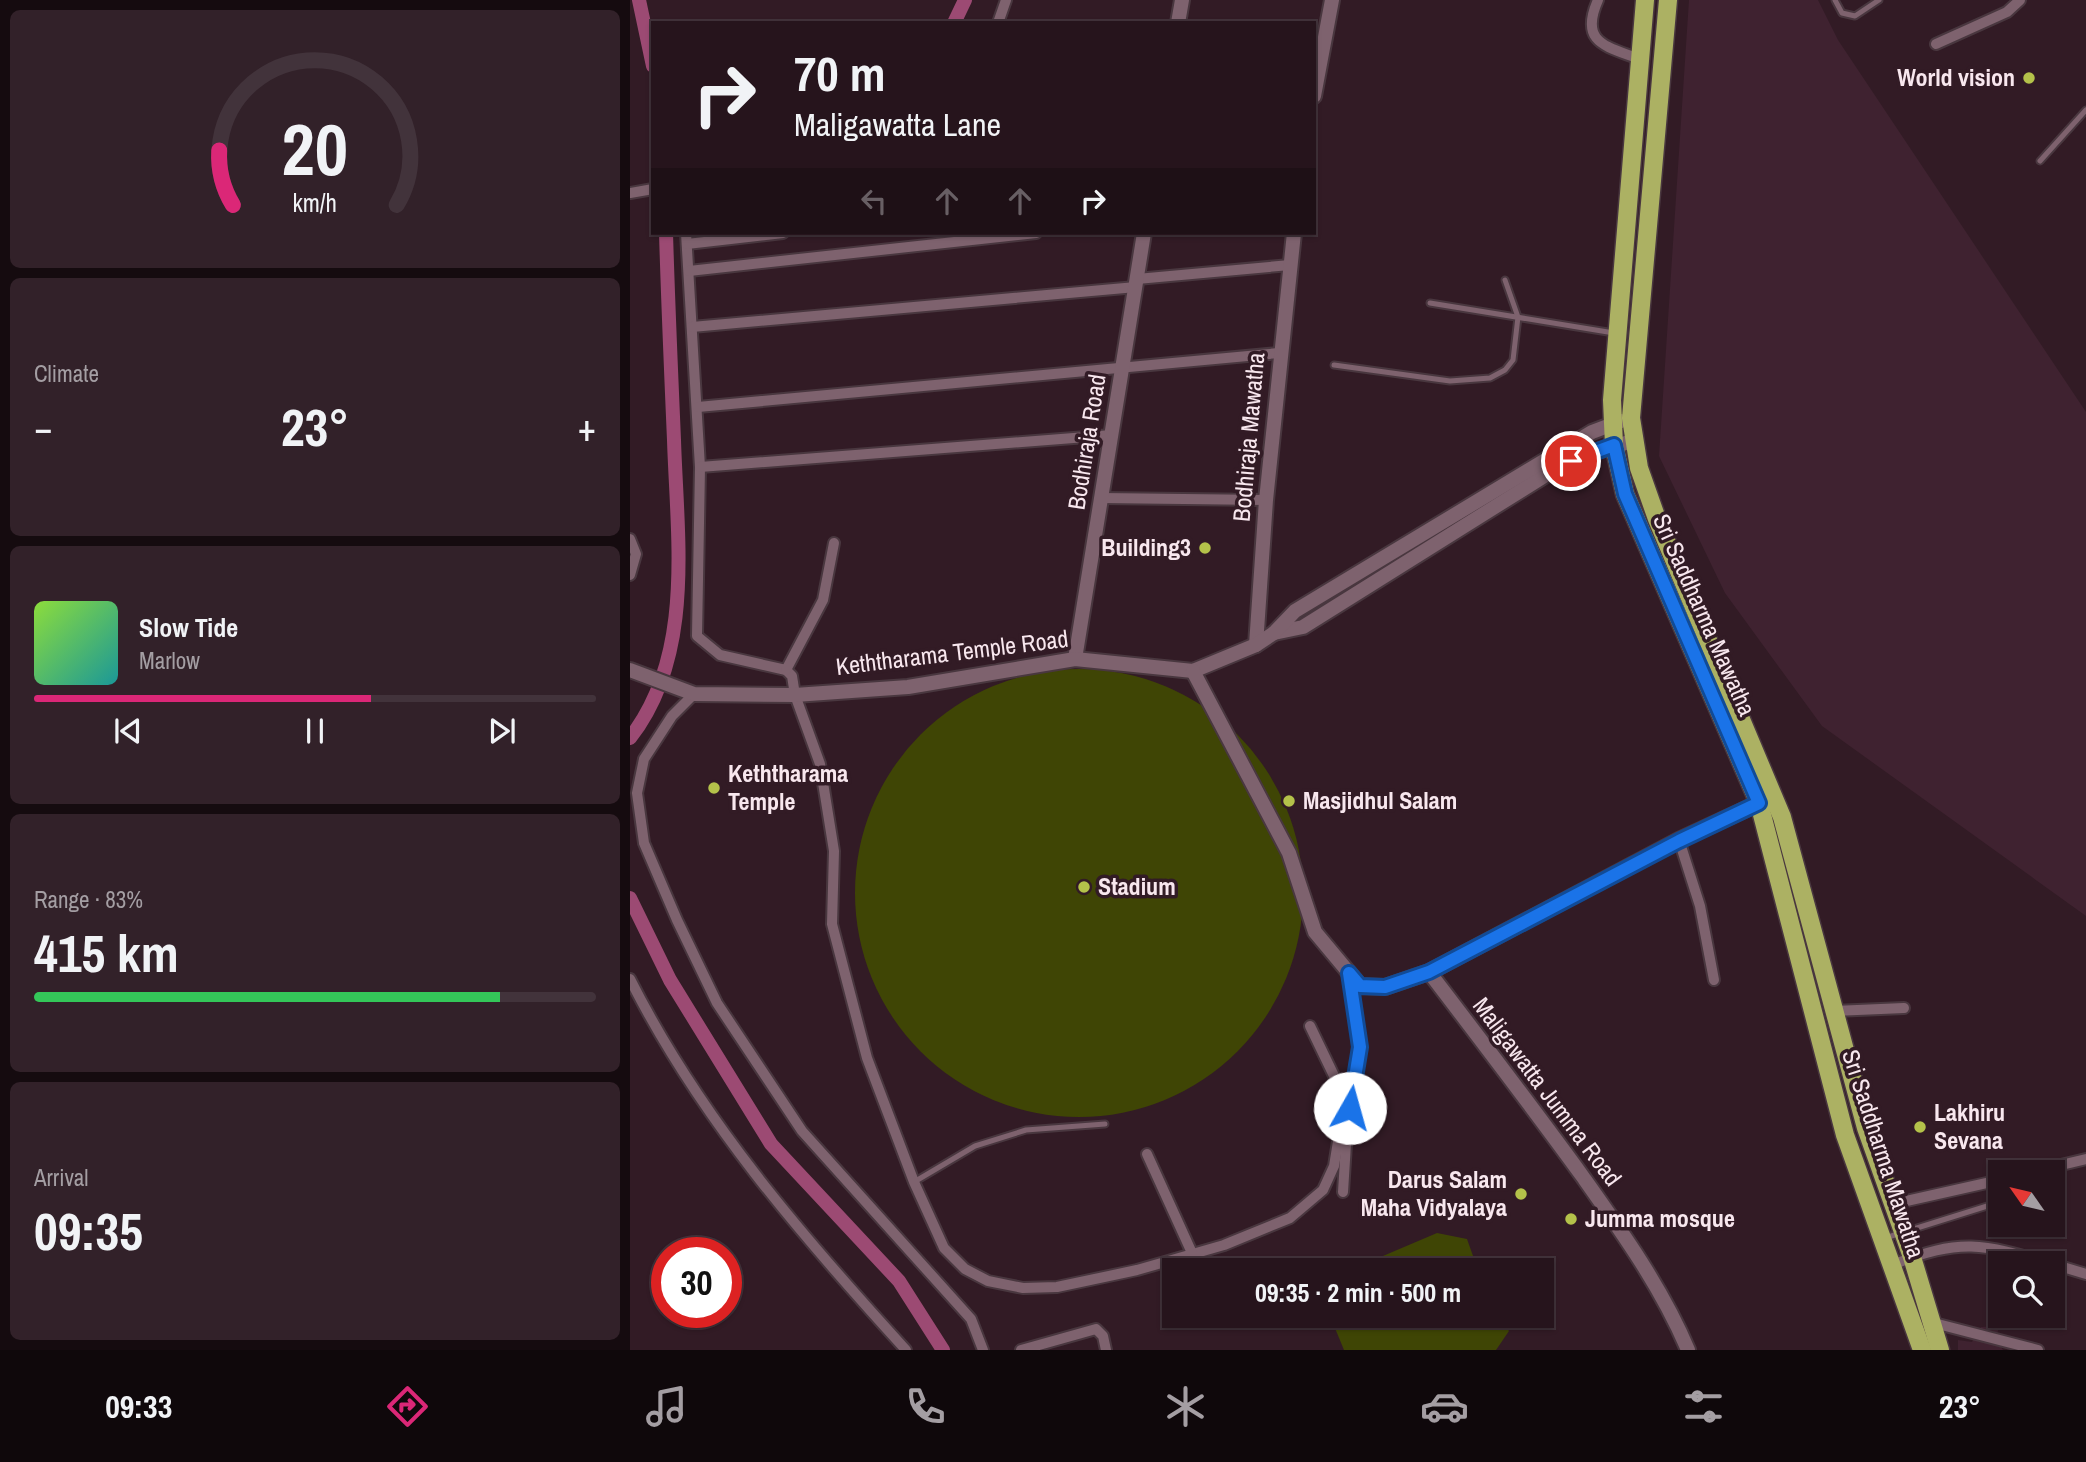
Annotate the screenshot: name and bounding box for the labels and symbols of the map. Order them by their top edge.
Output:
place label: World vision [1897,61,2015,93]
marker: World vision [2021,70,2037,86]
street label: Bodhiraja Mawatha [1225,351,1271,523]
street label: Bodhiraja Road [1060,372,1113,512]
pin [1541,431,1601,491]
street label: Sri Saddharma Mawatha [1646,509,1764,721]
place label: Building3 [1101,531,1191,563]
marker: Building3 [1197,540,1213,556]
street label: Keththarama Temple Road [834,622,1070,682]
place label: Keththarama Temple [728,757,848,817]
marker: Keththarama Temple [706,780,722,796]
place label: Masjidhul Salam [1303,784,1457,816]
marker: Masjidhul Salam [1281,793,1297,809]
place label: Stadium [1098,870,1176,902]
marker: Stadium [1076,879,1092,895]
street label: Maligawatta Jumma Road [1466,990,1629,1192]
street label: Sri Saddharma Mawatha [1835,1045,1933,1262]
position arrow [1313,1071,1387,1145]
place label: Lakhiru Sevana [1934,1096,2005,1156]
marker: Lakhiru Sevana [1912,1119,1928,1135]
north arrow [1988,1160,2065,1237]
place label: Darus Salam Maha Vidyalaya [1361,1163,1507,1223]
marker: Darus Salam Maha Vidyalaya [1513,1186,1529,1202]
place label: Jumma mosque [1585,1202,1735,1234]
marker: Jumma mosque [1563,1211,1579,1227]
speed limit sign: 30 [651,1237,742,1328]

